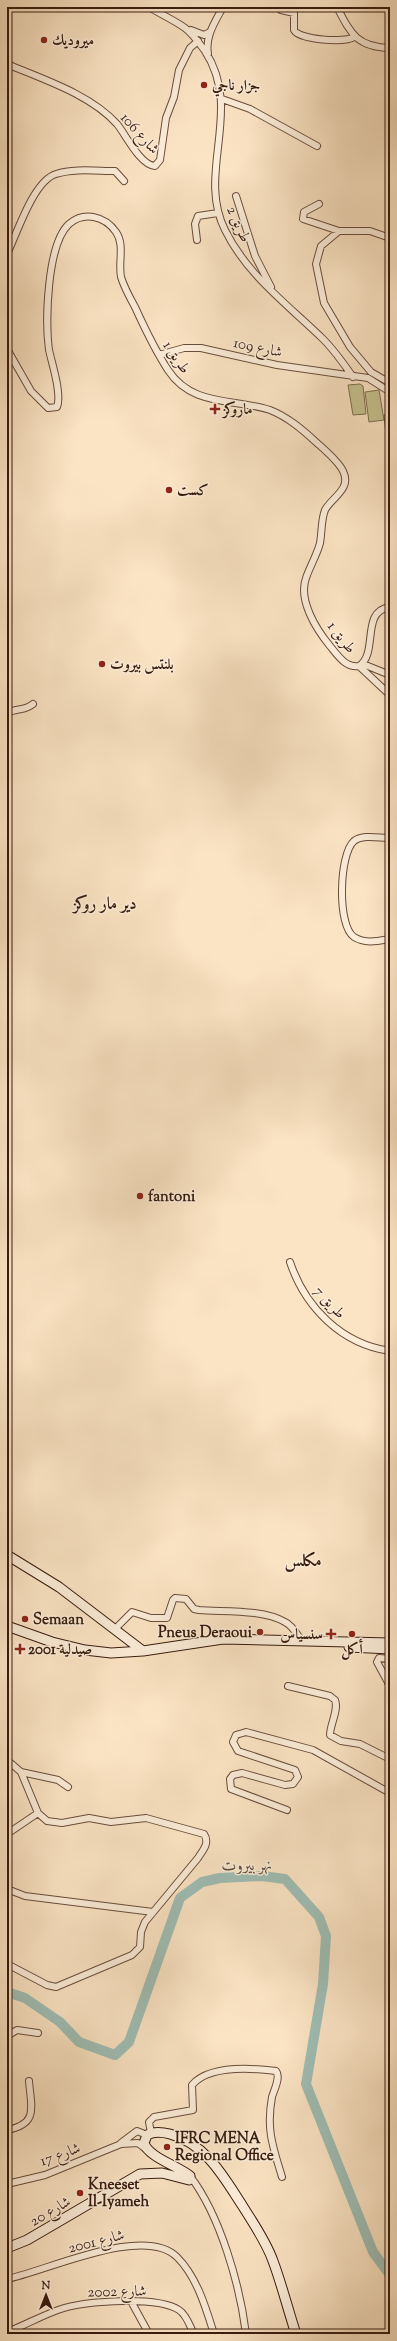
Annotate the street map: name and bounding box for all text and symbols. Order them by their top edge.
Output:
place label: ميروديك [52,31,94,52]
marker: ميروديك [39,35,49,45]
place label: جزار ناجي [211,76,261,97]
marker: جزار ناجي [199,80,209,90]
street label: شارع 106 [114,109,163,160]
street label: طريق 2 [220,203,255,246]
street label: شارع 109 [231,333,284,365]
street label: طريق 1 [157,337,194,379]
place label: ماروكز [221,400,253,421]
marker: ماروكز [210,404,220,414]
place label: كست [177,481,209,502]
marker: كست [164,485,174,495]
street label: طريق 1 [322,617,360,658]
place label: بلنتس بيروت [110,655,174,676]
marker: بلنتس بيروت [97,659,107,669]
district label: دير مار روكز [71,893,137,917]
place label: fantoni [148,1187,196,1208]
marker: fantoni [135,1191,145,1201]
street label: طريق 7 [308,1282,350,1324]
district label: مكلس [284,1550,322,1574]
place label: Semaan [33,1610,84,1631]
marker: Semaan [20,1614,30,1624]
place label: Pneus Deraoui [158,1623,253,1644]
place label: سنسياس [280,1625,323,1646]
marker: Pneus Deraoui [255,1627,265,1637]
marker: سنسياس [326,1629,336,1639]
marker: أكل [347,1629,357,1639]
place label: أكل [341,1638,363,1661]
place label: صيدلية 2001 [28,1640,92,1661]
marker: صيدلية 2001 [15,1644,25,1654]
water label: نهر بيروت [222,1855,272,1878]
place label: IFRC MENA Regional Office [175,2129,274,2167]
street label: شارع 17 [37,2138,84,2173]
marker: IFRC MENA Regional Office [162,2142,172,2152]
place label: Kneeset Il-Iyameh [88,2175,150,2213]
marker: Kneeset Il-Iyameh [75,2188,85,2198]
street label: شارع 20 [26,2192,76,2233]
street label: شارع 2001 [66,2225,127,2261]
north arrow [26,2275,66,2315]
text: N [41,2278,51,2294]
street label: شارع 2002 [87,2281,147,2305]

